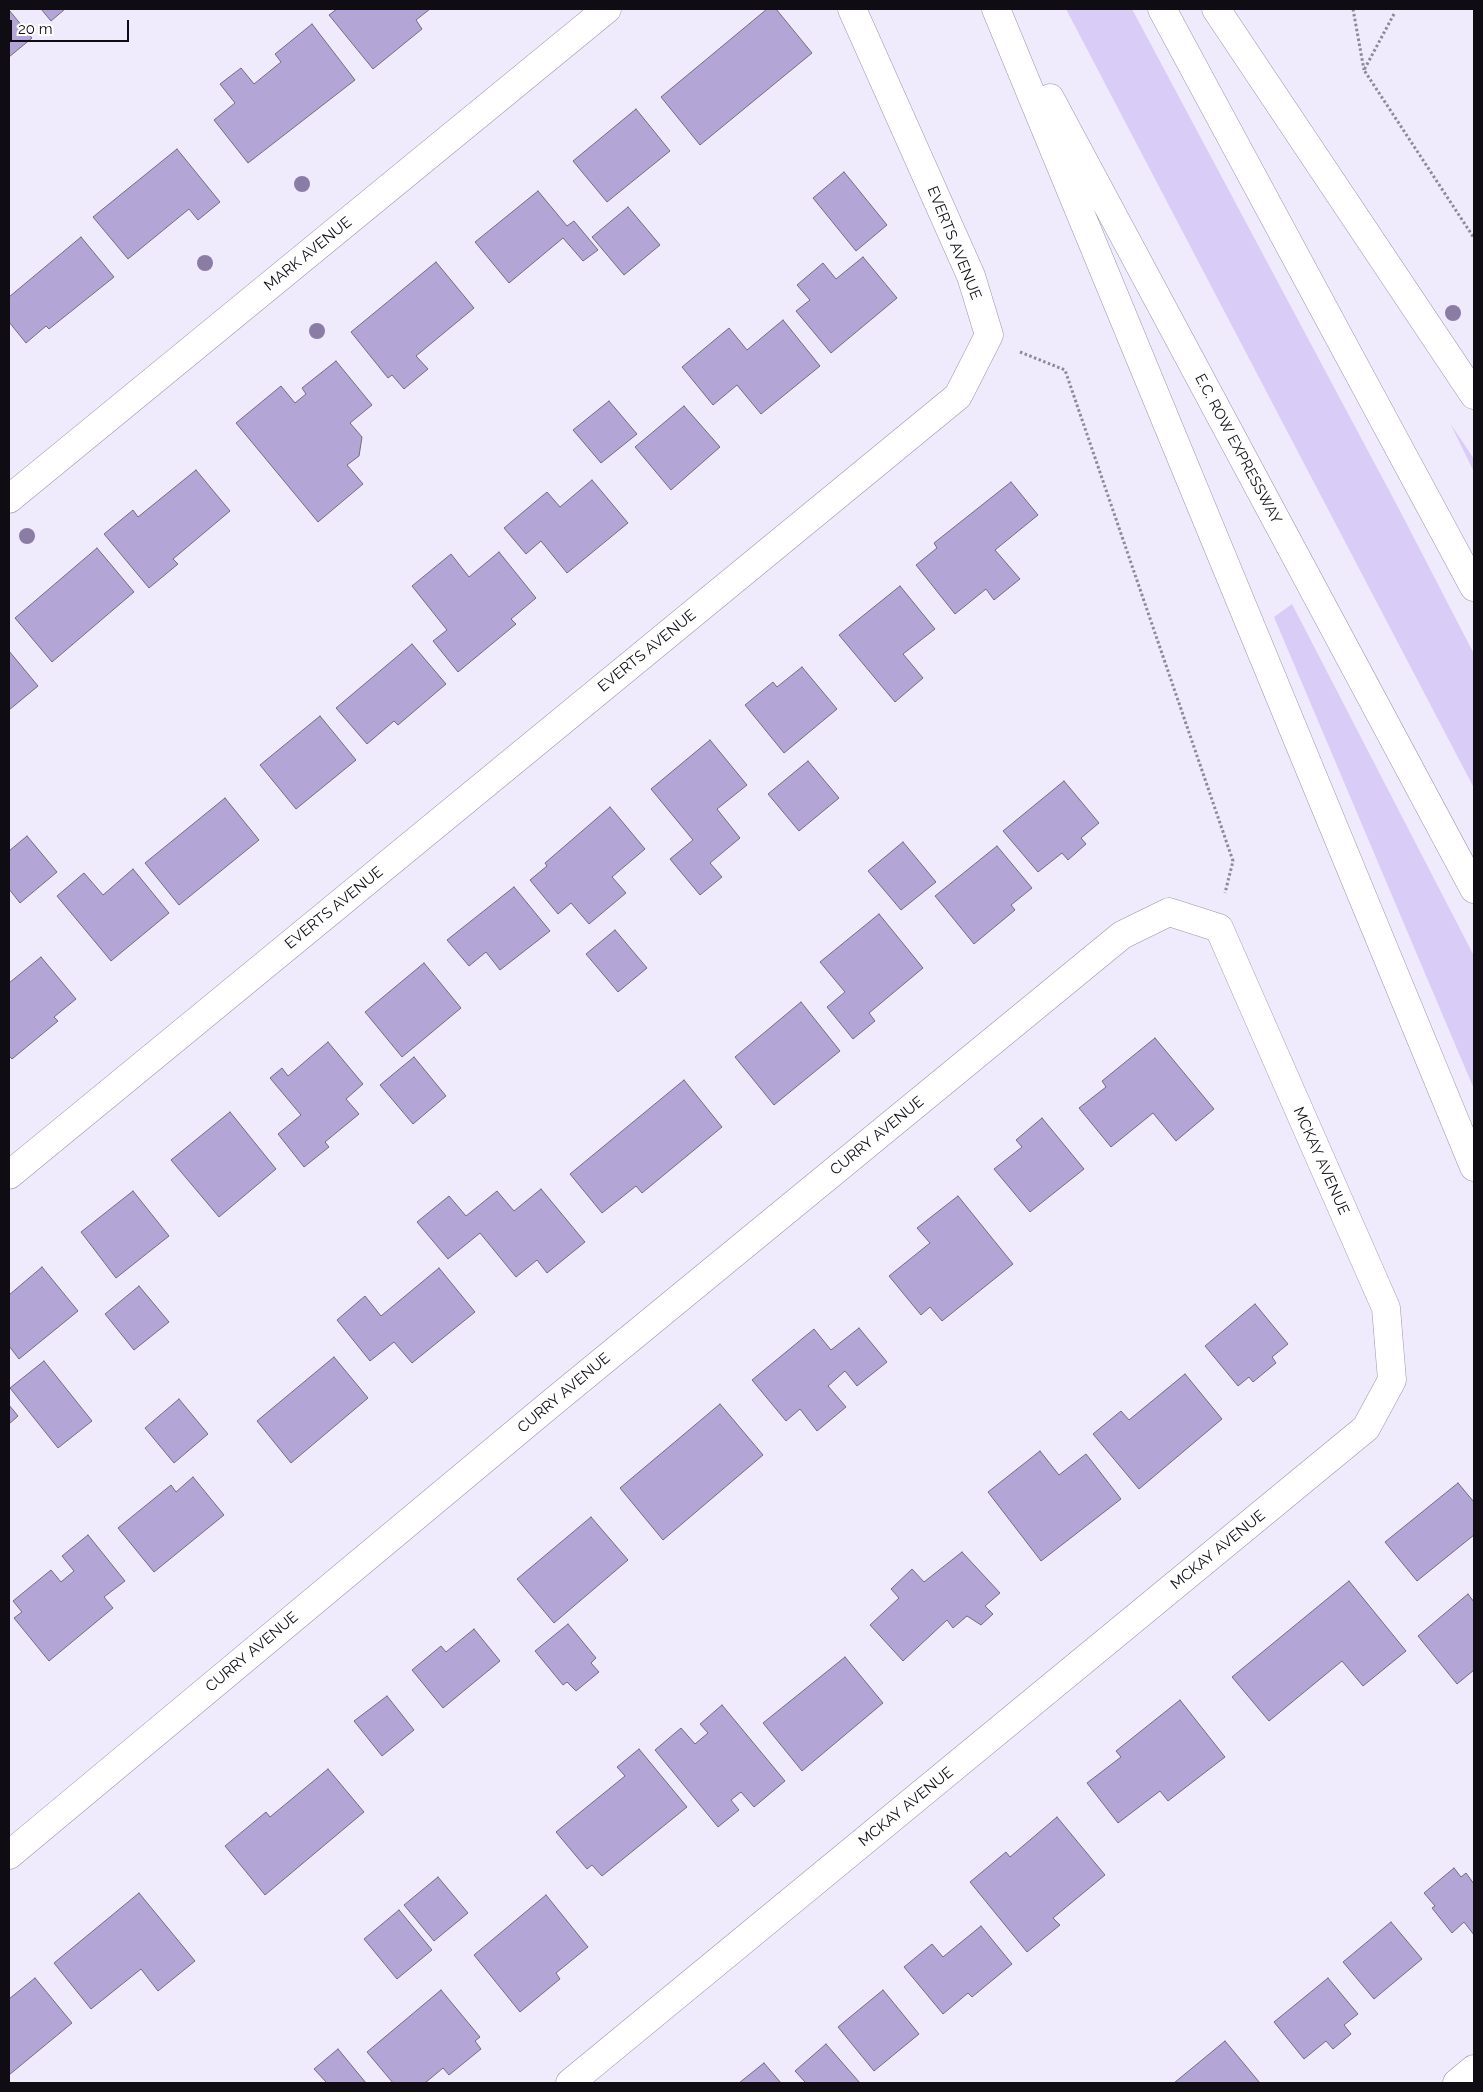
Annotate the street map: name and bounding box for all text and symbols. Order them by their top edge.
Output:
scale bar [12,10,131,42]
text: 20 m [18,20,53,38]
street label: EVERTS AVENUE [923,184,985,302]
street label: MARK AVENUE [261,213,355,295]
street label: E.C. ROW EXPRESSWAY [1191,371,1285,527]
street label: EVERTS AVENUE [594,606,700,696]
street label: EVERTS AVENUE [281,863,387,953]
street label: CURRY AVENUE [827,1093,927,1179]
street label: MCKAY AVENUE [1289,1104,1353,1218]
street label: CURRY AVENUE [514,1349,614,1437]
street label: MCKAY AVENUE [1167,1506,1269,1594]
street label: CURRY AVENUE [202,1608,302,1696]
street label: MCKAY AVENUE [855,1763,957,1851]

